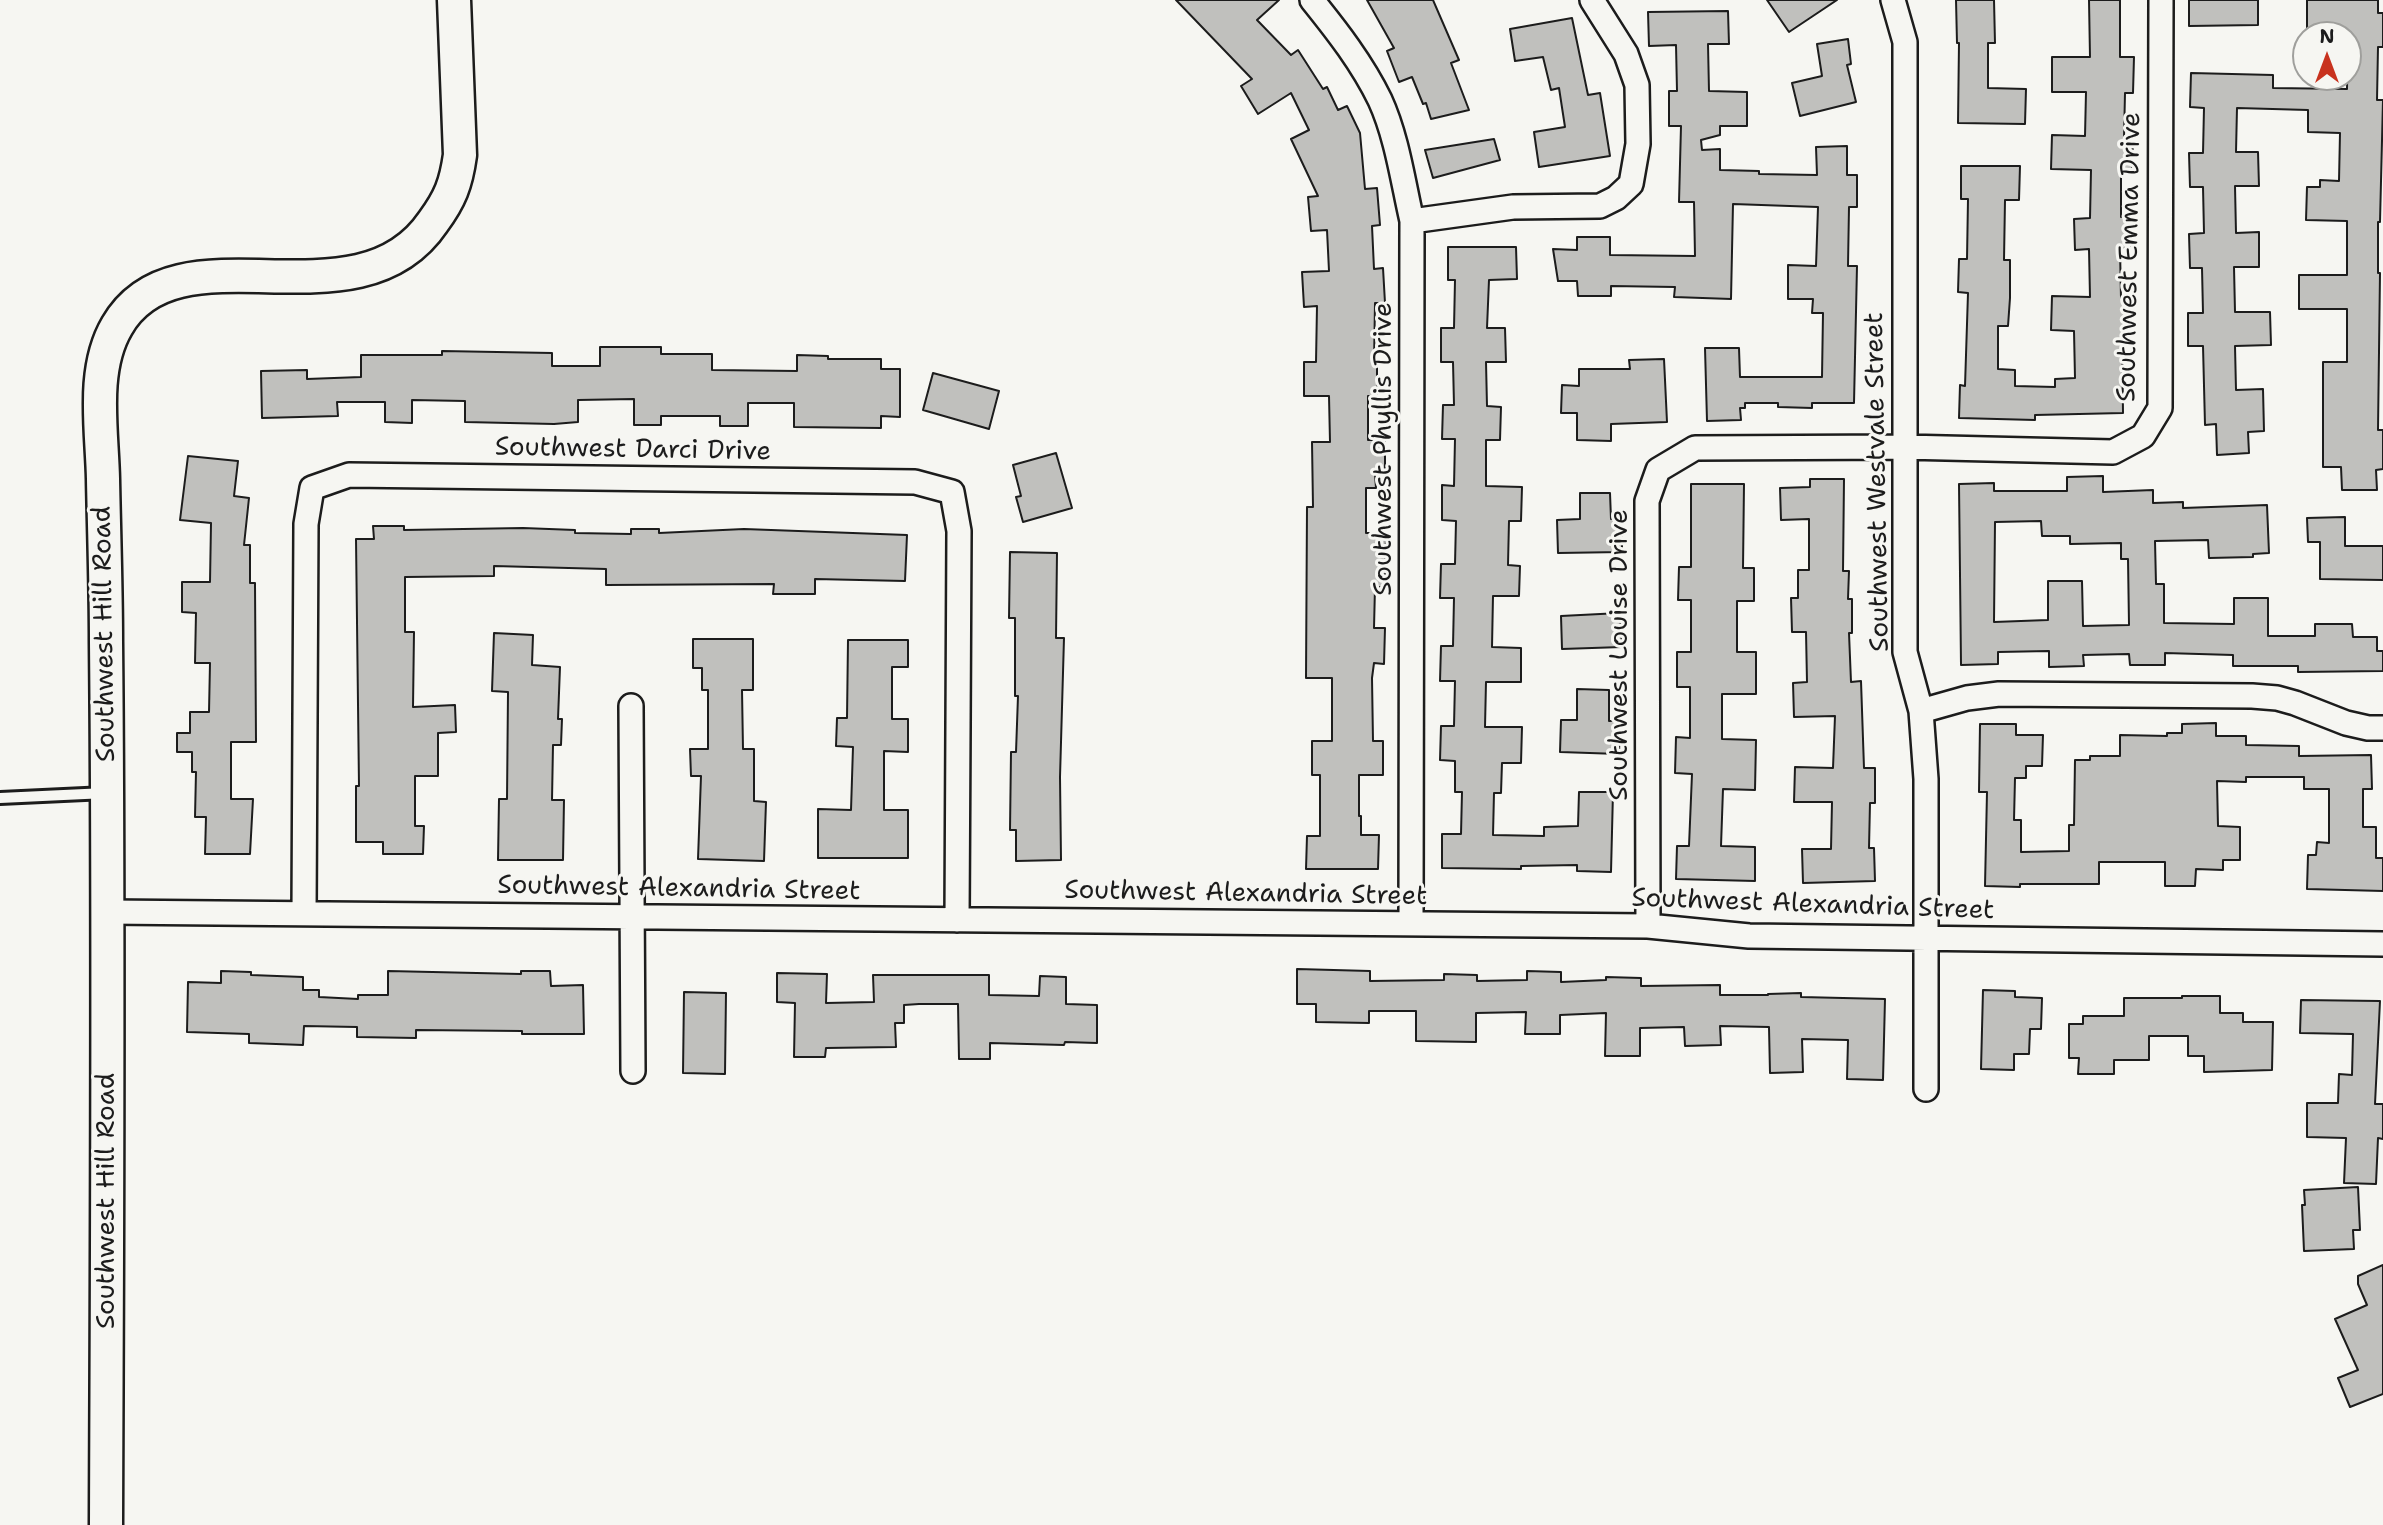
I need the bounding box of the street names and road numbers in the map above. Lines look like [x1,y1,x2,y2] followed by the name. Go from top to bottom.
[2112,112,2148,402] street label: Southwest Emma Drive
[1368,302,1400,596] street label: Southwest Phyllis Drive
[1859,312,1897,652] street label: Southwest Westvale Street
[495,432,771,468] street label: Southwest Darci Drive
[87,506,123,762] street label: Southwest Hill Road
[1604,509,1636,801] street label: Southwest Louise Drive
[497,870,861,908] street label: Southwest Alexandria Street
[1064,875,1428,913] street label: Southwest Alexandria Street
[1631,883,1995,927] street label: Southwest Alexandria Street
[91,1073,123,1329] street label: Southwest Hill Road

